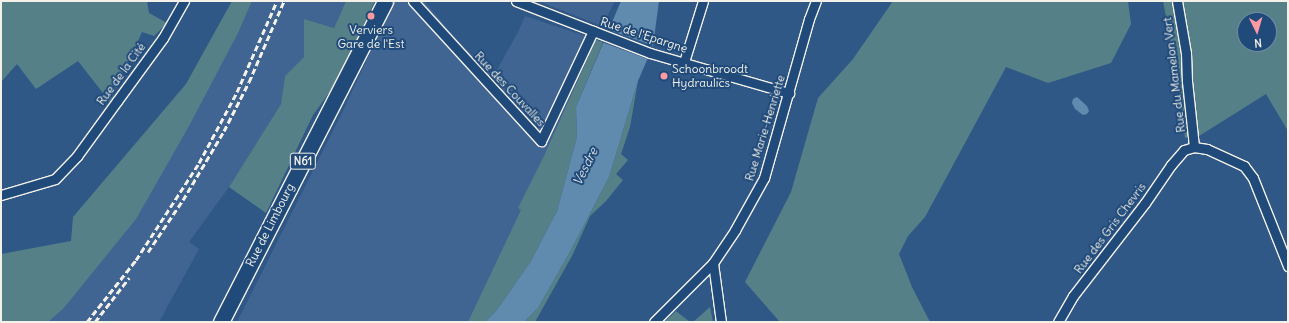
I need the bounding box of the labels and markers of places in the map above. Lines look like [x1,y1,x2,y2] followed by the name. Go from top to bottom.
[366,11,376,21] marker: Verviers Gare de l'Est
[337,23,405,51] place label: Verviers Gare de l'Est
[672,62,748,90] place label: Schoonbroodt Hydraulics
[659,71,669,81] marker: Schoonbroodt Hydraulics

